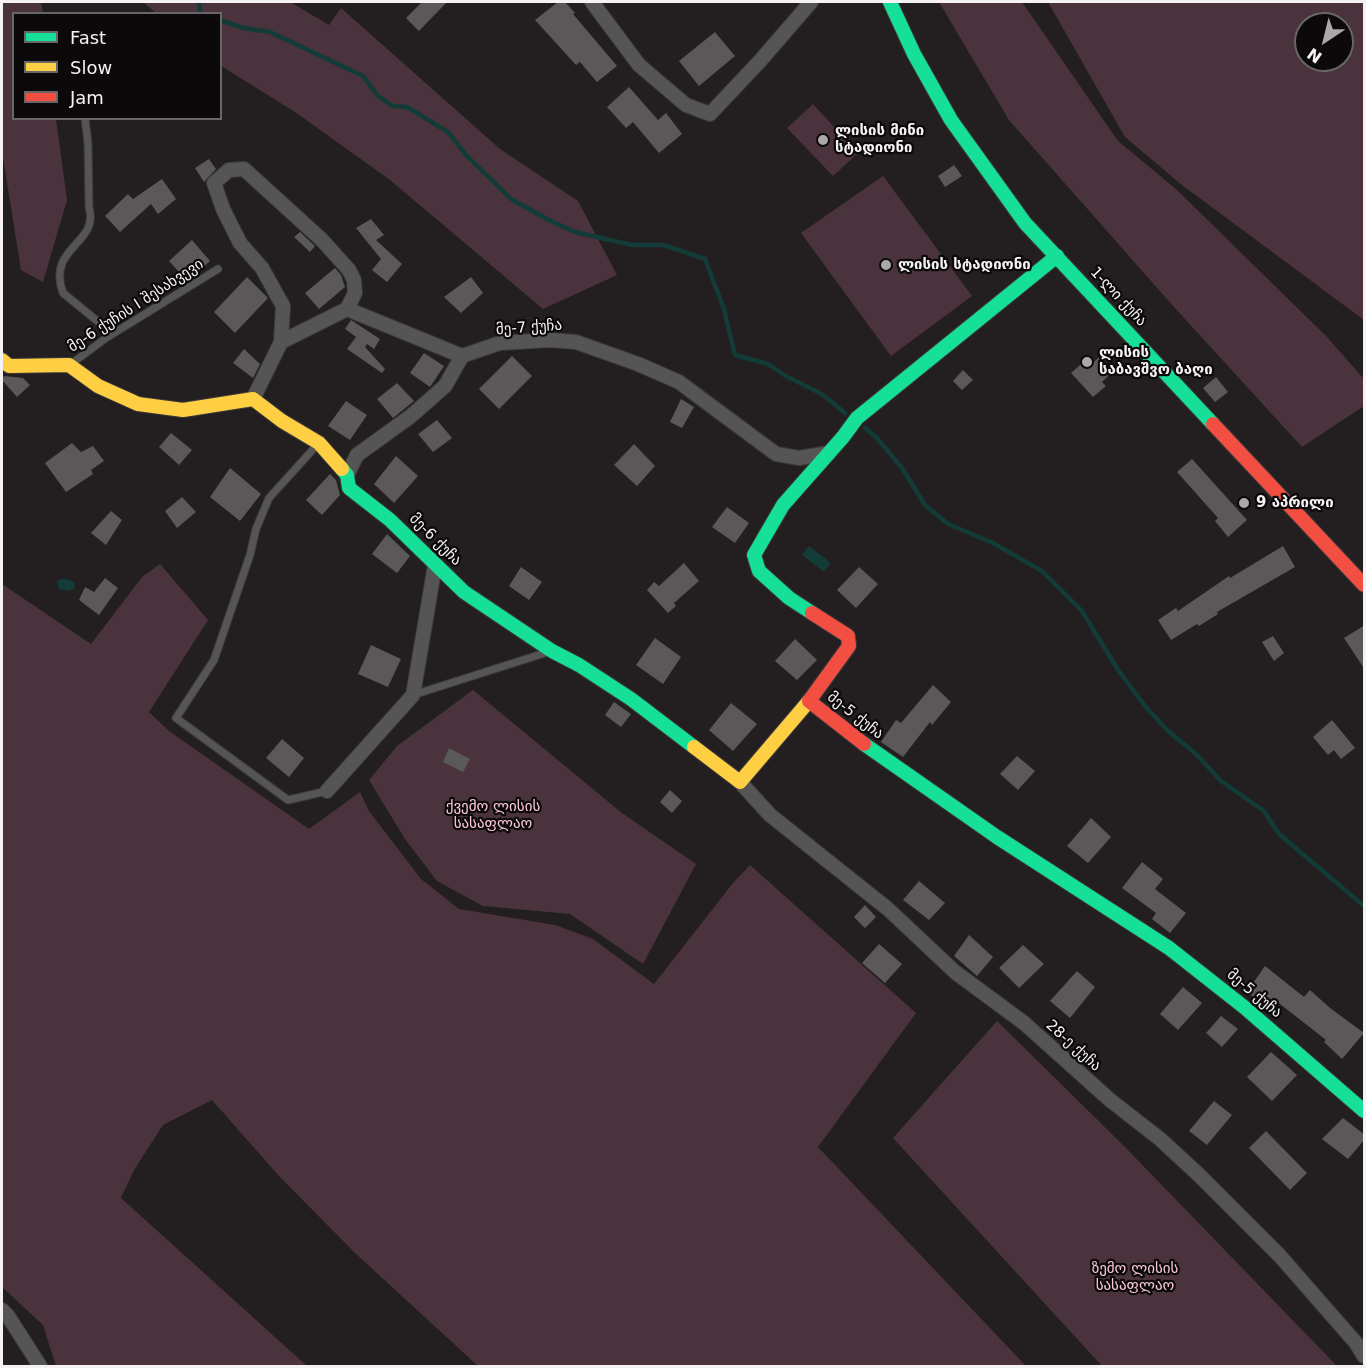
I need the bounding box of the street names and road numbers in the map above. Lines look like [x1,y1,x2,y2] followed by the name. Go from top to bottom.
[65,256,207,356] street label: მე-6 ქუჩის I შესახვევი
[1086,264,1150,330] street label: 1-ლი ქუჩა
[495,317,563,339] street label: მე-7 ქუჩა
[405,510,465,570] street label: მე-6 ქუჩა
[823,689,887,743] street label: მე-5 ქუჩა
[1223,966,1285,1022] street label: მე-5 ქუჩა
[1042,1017,1104,1075] street label: 28-ე ქუჩა

